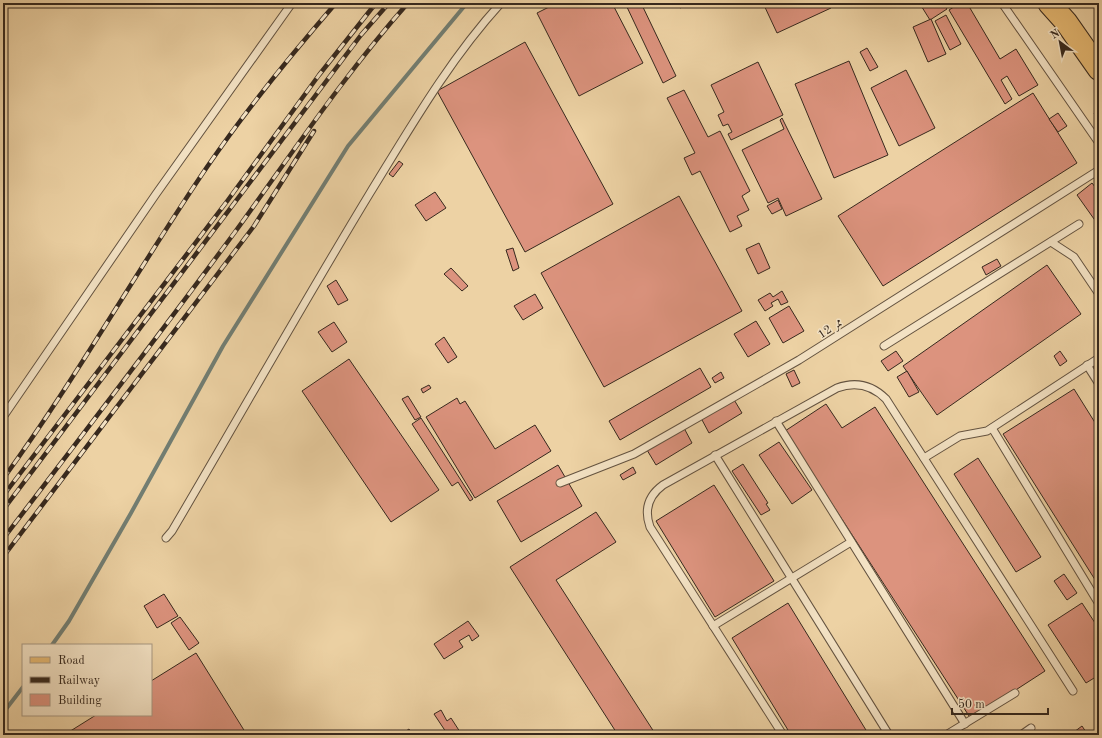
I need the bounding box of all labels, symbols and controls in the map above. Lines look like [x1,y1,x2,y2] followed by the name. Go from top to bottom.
[1040,22,1080,62] north arrow
[1049,28,1062,42] text: N
[816,316,846,342] street label: ممر 12
[22,644,152,716] legend
[58,655,85,667] text: Road
[58,675,101,687] text: Railway
[952,690,1048,716] scale bar
[58,695,102,707] text: Building
[958,698,985,711] text: 50 m

